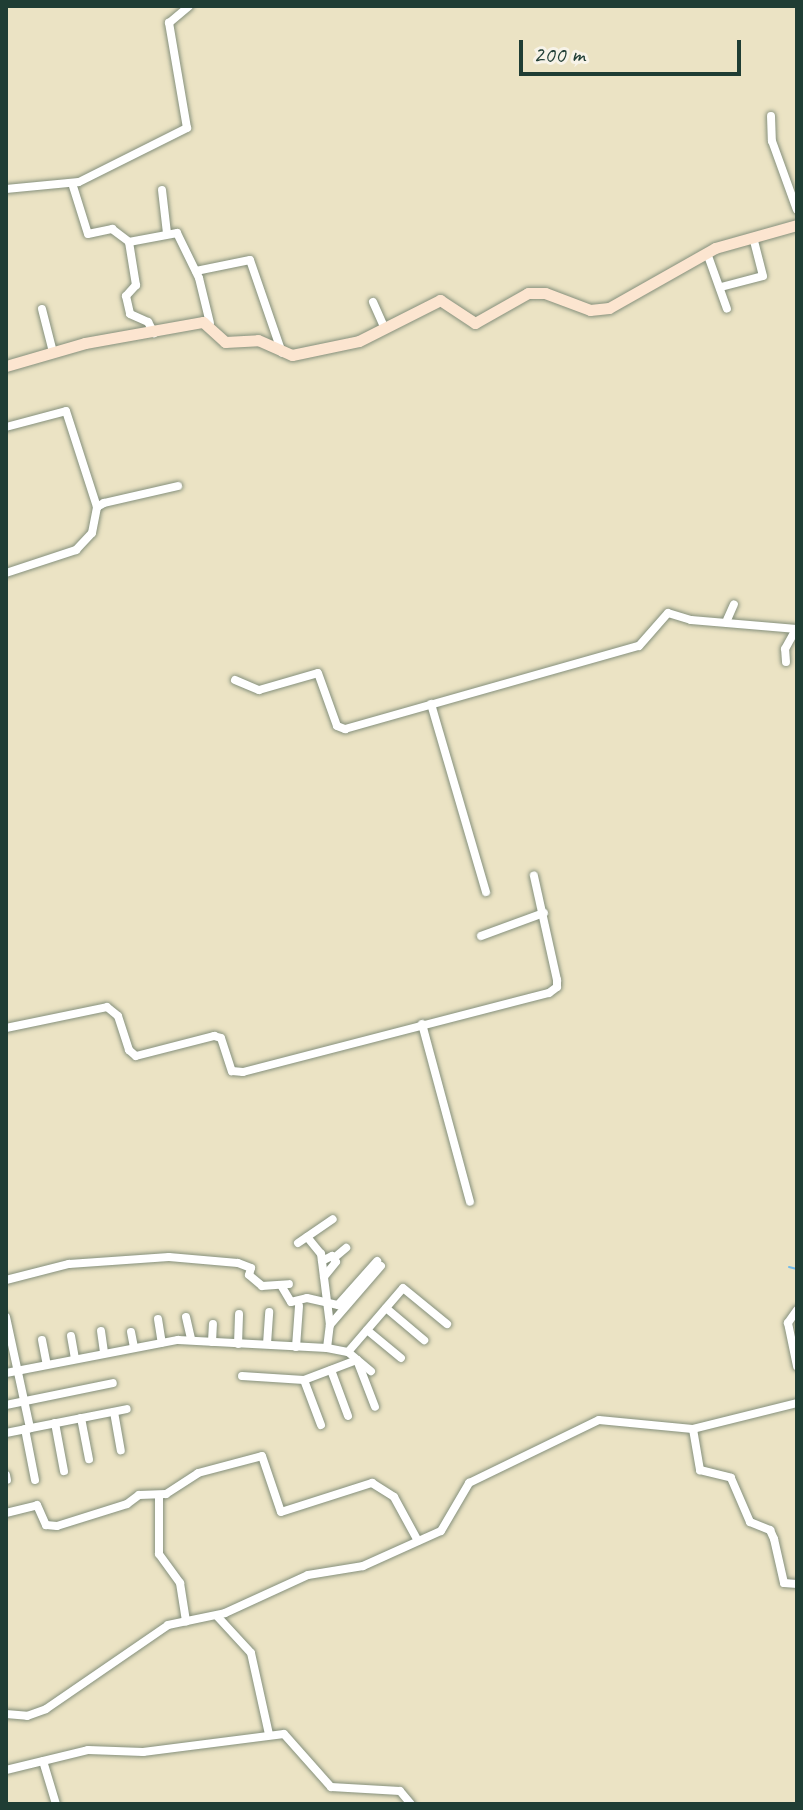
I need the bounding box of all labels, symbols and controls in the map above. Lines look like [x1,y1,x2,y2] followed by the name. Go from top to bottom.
[523,24,745,74] scale bar
[533,39,585,69] text: 200 m

